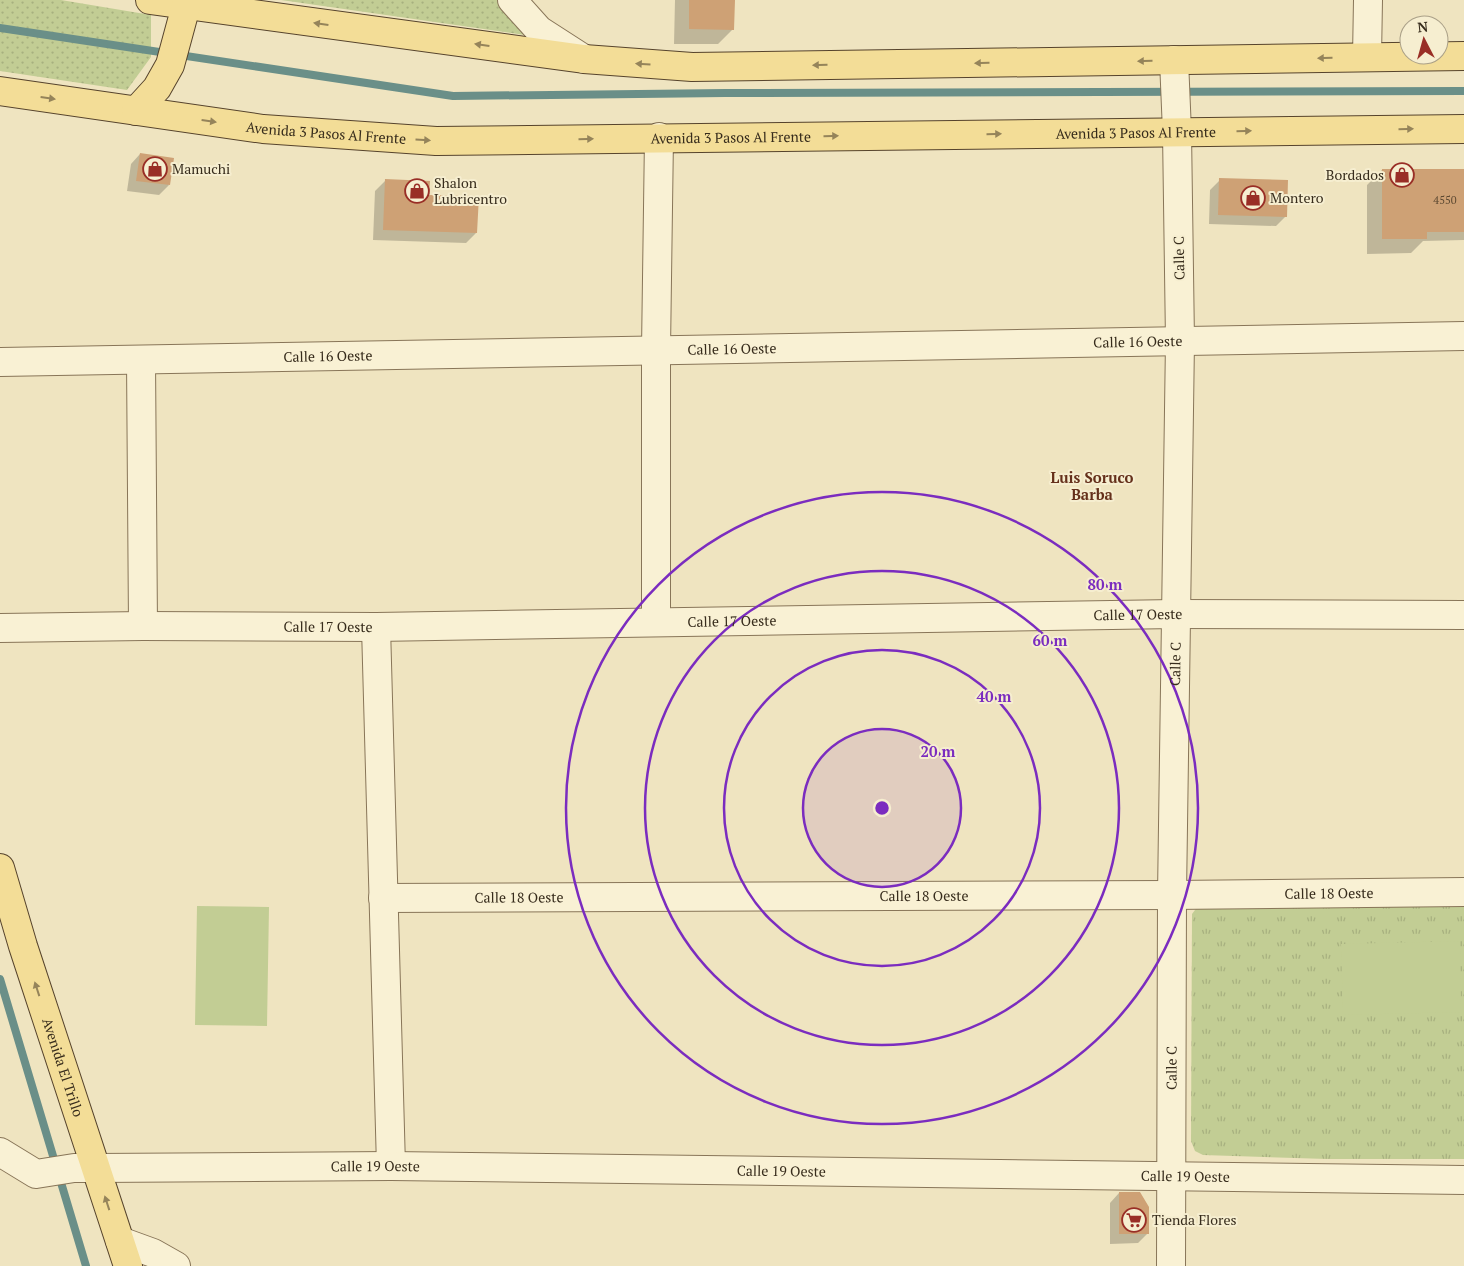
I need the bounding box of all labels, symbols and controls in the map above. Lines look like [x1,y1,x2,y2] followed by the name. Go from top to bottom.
[1399,15,1449,65] north arrow
[1416,17,1429,37] text: N
[313,20,329,28] one-way arrow
[474,41,490,49] one-way arrow
[1316,54,1332,62] one-way arrow
[1137,57,1153,65] one-way arrow
[635,59,651,67] one-way arrow
[974,59,990,67] one-way arrow
[812,61,828,69] one-way arrow
[41,94,57,102] one-way arrow
[201,117,217,125] one-way arrow
[245,117,407,148] street label: Avenida 3 Pasos Al Frente
[1055,122,1216,143] street label: Avenida 3 Pasos Al Frente
[1399,125,1415,133] one-way arrow
[651,127,811,147] street label: Avenida 3 Pasos Al Frente
[1236,127,1252,135] one-way arrow
[986,130,1002,138] one-way arrow
[824,132,840,140] one-way arrow
[578,134,594,142] one-way arrow
[415,136,431,144] one-way arrow
[142,156,168,182] shop icon: Mamuchi
[172,159,230,178] place label: Mamuchi
[1389,162,1415,188] shop icon: Bordados
[1326,165,1384,184] place label: Bordados
[434,173,507,208] place label: Shalon Lubricentro
[404,178,430,204] shop icon: Shalon Lubricentro
[1240,185,1266,211] shop icon: Montero
[1270,188,1324,207] place label: Montero
[1433,193,1457,207] house number: 4550
[1169,236,1188,280] street label: Calle C
[1093,331,1183,352] street label: Calle 16 Oeste
[687,338,777,359] street label: Calle 16 Oeste
[283,345,373,366] street label: Calle 16 Oeste
[1051,467,1134,504] district label: Luis Soruco Barba
[1088,574,1123,594] text: 80 m
[1093,604,1182,624] street label: Calle 17 Oeste
[687,610,777,631] street label: Calle 17 Oeste
[283,617,373,636] street label: Calle 17 Oeste
[1033,630,1068,650] text: 60 m
[1165,642,1185,686] street label: Calle C
[977,686,1012,706] text: 40 m
[921,741,956,761] text: 20 m
[873,799,891,817] centre of rings
[1284,883,1374,903] street label: Calle 18 Oeste
[879,886,969,905] street label: Calle 18 Oeste
[474,887,564,907] street label: Calle 18 Oeste
[33,981,40,996] one-way arrow
[38,1015,88,1119] street label: Avenida El Trillo
[1161,1046,1181,1090] street label: Calle C
[331,1156,420,1175] street label: Calle 19 Oeste
[737,1161,826,1181] street label: Calle 19 Oeste
[1141,1166,1230,1186] street label: Calle 19 Oeste
[103,1195,111,1210] one-way arrow
[1121,1207,1147,1233] supermarket icon: Tienda Flores
[1152,1210,1237,1229] place label: Tienda Flores

